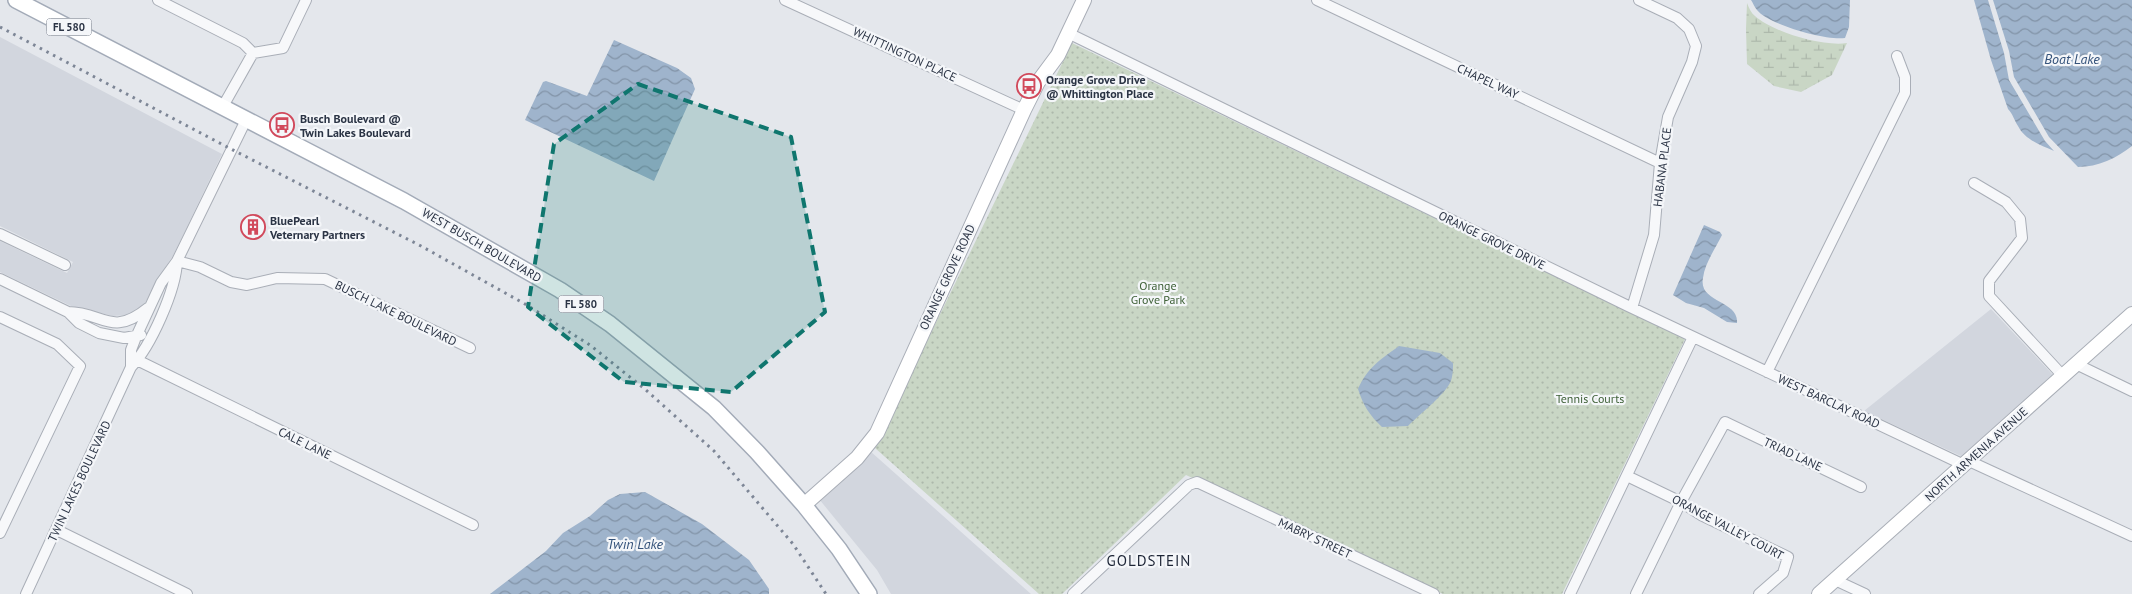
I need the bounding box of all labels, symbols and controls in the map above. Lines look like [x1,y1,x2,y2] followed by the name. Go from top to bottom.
[46,18,92,36] road number: FL 580
[851,23,959,85] street label: WHITTINGTON PLACE
[2044,50,2100,68] water label: Boat Lake
[1455,60,1521,102] street label: CHAPEL WAY
[1046,72,1154,101] place label: Orange Grove Drive @ Whittington Place
[1016,73,1042,99] bus stop icon: Orange Grove Drive @ Whittington Place
[300,111,411,140] place label: Busch Boulevard @ Twin Lakes Boulevard
[269,112,295,138] bus stop icon: Busch Boulevard @ Twin Lakes Boulevard
[1650,126,1674,208] street label: HABANA PLACE
[420,205,545,285] street label: WEST BUSCH BOULEVARD
[1436,208,1548,272] street label: ORANGE GROVE DRIVE
[269,213,365,242] place label: BluePearl Veternary Partners
[240,214,266,240] building icon: BluePearl Veternary Partners
[916,222,978,332] street label: ORANGE GROVE ROAD
[333,277,459,349] street label: BUSCH LAKE BOULEVARD
[1131,278,1186,307] park label: Orange Grove Park
[558,296,604,312] road number: FL 580
[1775,371,1883,431] street label: WEST BARCLAY ROAD
[1556,391,1624,406] park label: Tennis Courts
[1921,404,2031,504] street label: NORTH ARMENIA AVENUE
[44,418,114,544] street label: TWIN LAKES BOULEVARD
[276,424,334,462] street label: CALE LANE
[1761,434,1825,474] street label: TRIAD LANE
[1670,491,1787,563] street label: ORANGE VALLEY COURT
[1276,514,1354,562] street label: MABRY STREET
[607,535,664,553] water label: Twin Lake
[1107,551,1191,570] district label: GOLDSTEIN

